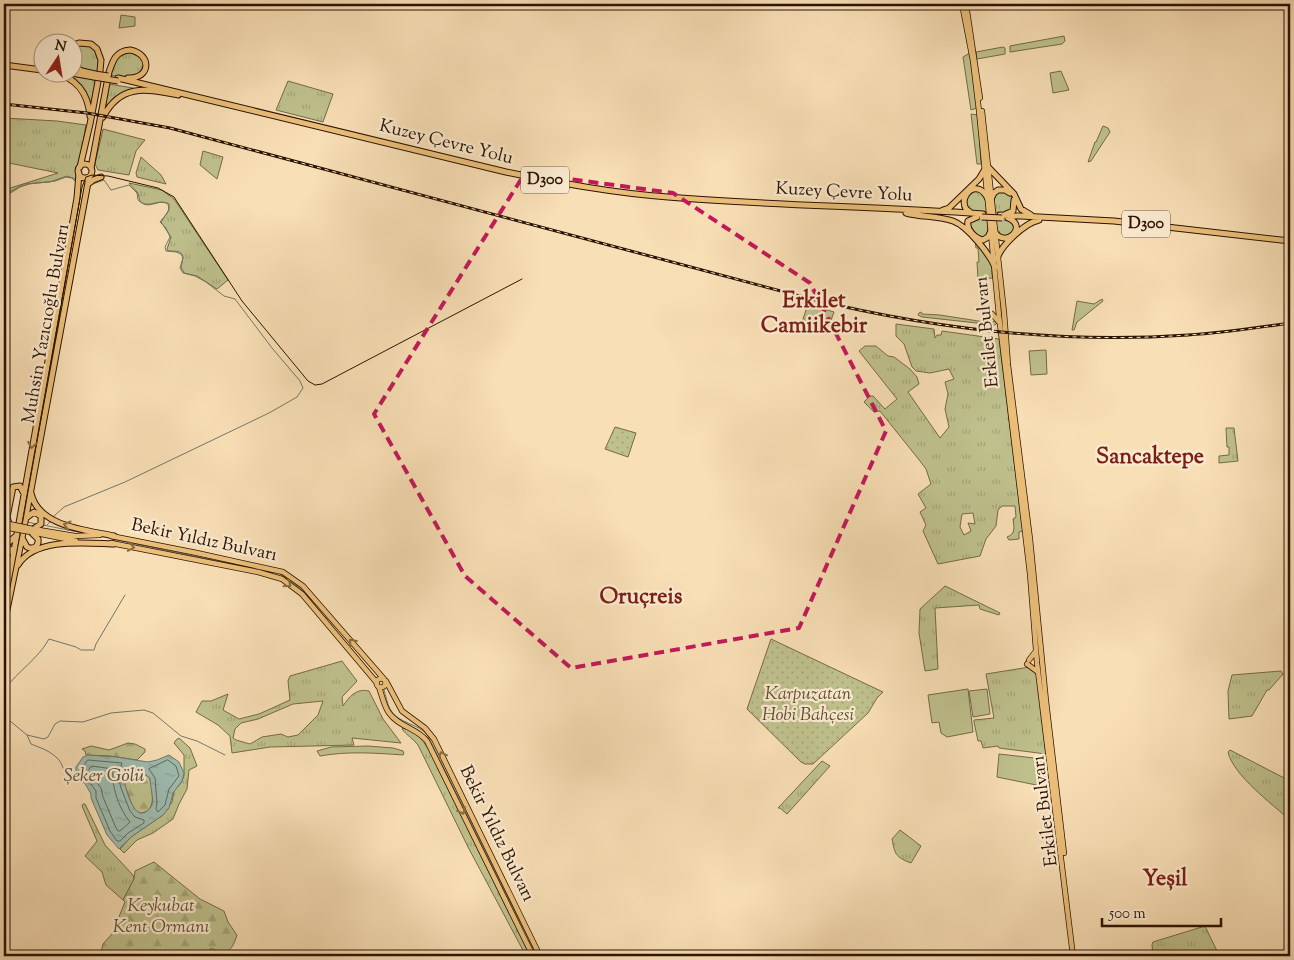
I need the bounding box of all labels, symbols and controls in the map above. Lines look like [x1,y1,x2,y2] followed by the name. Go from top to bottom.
[32,32,82,82] north arrow
[53,36,68,58] text: N
[376,114,516,172] street label: Kuzey Çevre Yolu
[521,166,569,194] road number: D300
[775,176,913,210] street label: Kuzey Çevre Yolu
[1122,210,1170,238] road number: D300
[17,222,77,426] street label: Muhsin Yazıcıoğlu Bulvarı
[969,275,1007,389] street label: Erkilet Bulvarı
[761,286,868,343] district label: Erkilet Camiikebir
[28,441,38,450] one-way arrow
[1096,442,1204,474] district label: Sancaktepe
[129,513,279,569] street label: Bekir Yıldız Bulvarı
[63,520,71,530] one-way arrow
[127,541,135,552] one-way arrow
[283,578,292,587] one-way arrow
[599,582,683,614] district label: Oruçreis
[348,639,357,648] one-way arrow
[762,682,854,729] park label: Karpuzatan Hobi Bahçesi
[438,751,448,760] one-way arrow
[1026,754,1066,868] street label: Erkilet Bulvarı
[452,762,540,906] street label: Bekir Yıldız Bulvarı
[63,763,145,790] water label: Şeker Gölü
[456,806,466,815] one-way arrow
[1143,864,1188,896] district label: Yeşil
[113,894,209,941] park label: Keykubat Kent Ormanı
[1102,895,1220,927] scale bar
[1108,904,1146,925] text: 500 m

